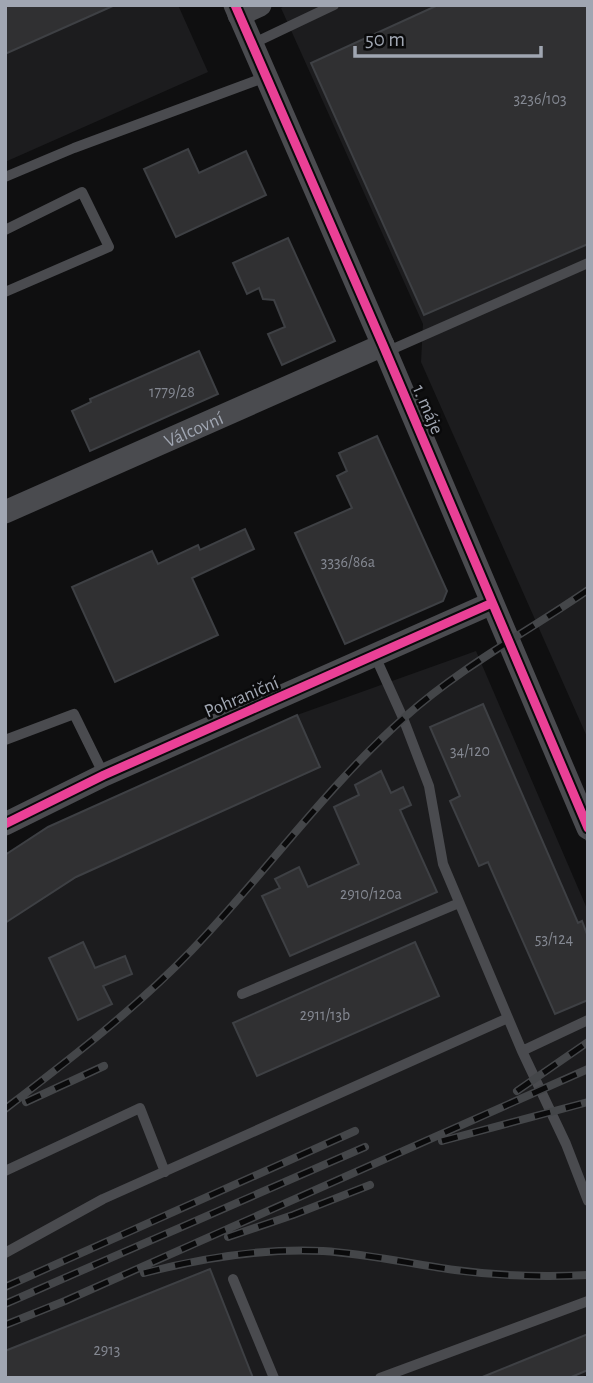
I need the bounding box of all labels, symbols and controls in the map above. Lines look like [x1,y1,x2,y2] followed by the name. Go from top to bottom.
[355,14,540,58] scale bar
[365,29,405,50] text: 50 m
[513,91,567,107] house number: 3236/103
[409,382,446,437] street label: 1. máje
[149,384,195,400] house number: 1779/28
[162,409,227,451] street label: Válcovní
[321,554,375,570] house number: 3336/86a
[202,673,282,721] street label: Pohraniční
[450,743,490,759] house number: 34/120
[340,886,402,902] house number: 2910/120a
[535,931,573,947] house number: 53/124
[300,1007,350,1023] house number: 2911/13b
[94,1342,120,1358] house number: 2913

